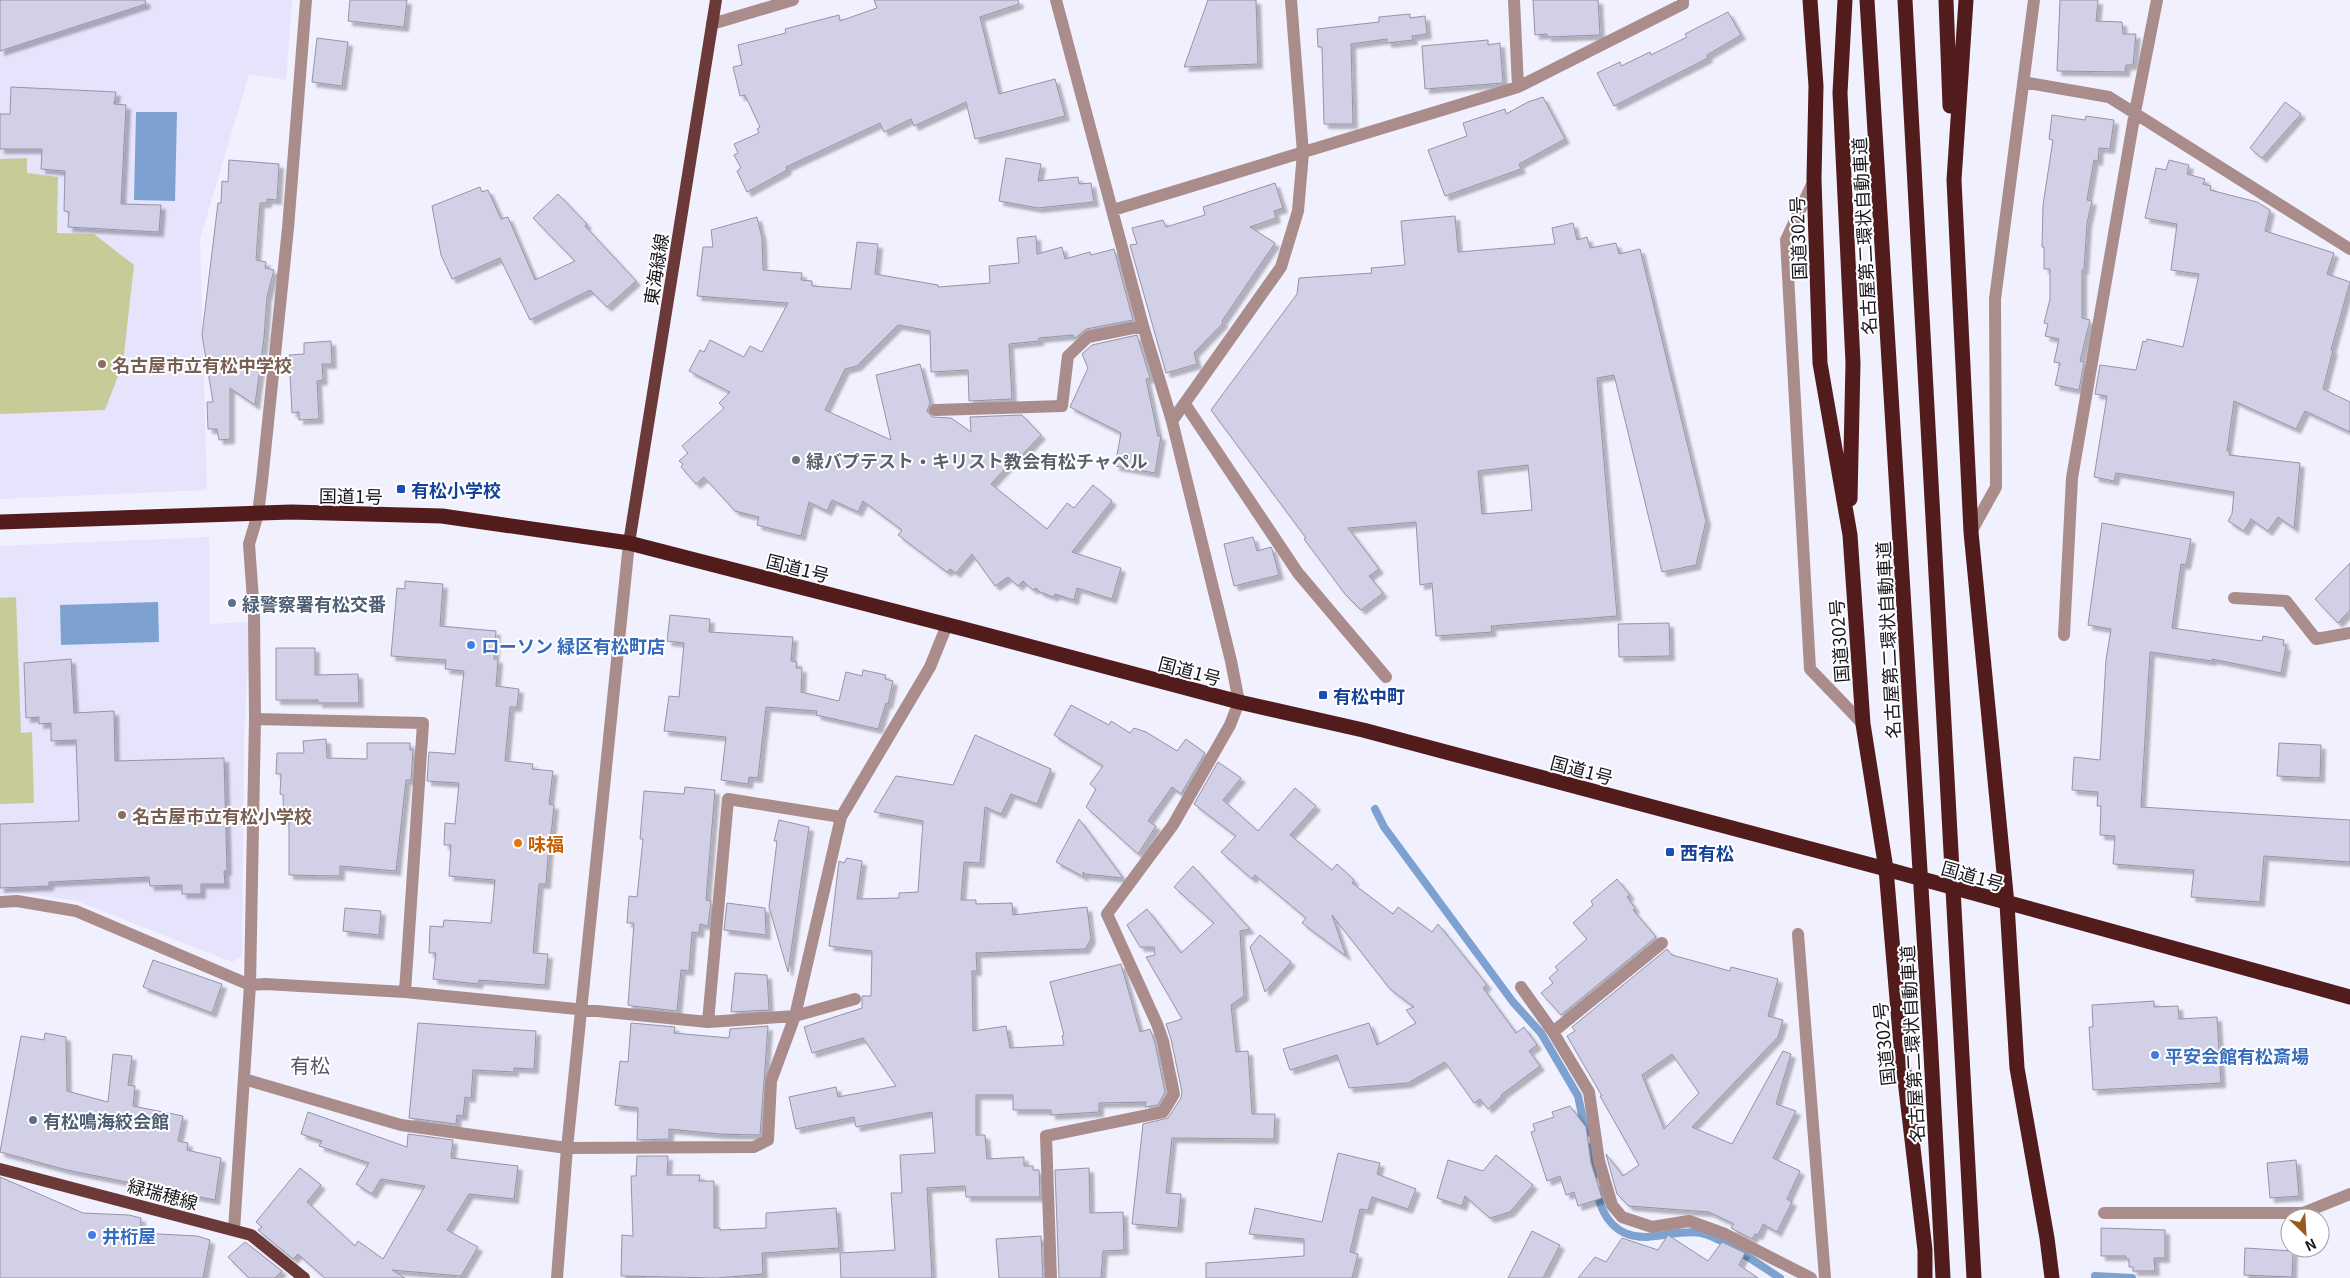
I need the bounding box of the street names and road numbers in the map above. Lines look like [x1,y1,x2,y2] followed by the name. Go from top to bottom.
[1845,136,1881,336] street label: 名古屋第二環状自動車道
[1783,196,1811,280] street label: 国道302号
[637,231,673,307] street label: 東海緑線
[319,481,383,509] street label: 国道1号
[1869,540,1905,740] street label: 名古屋第二環状自動車道
[764,547,832,587] street label: 国道1号
[1822,598,1854,684] street label: 国道302号
[1156,649,1224,691] street label: 国道1号
[1548,748,1616,790] street label: 国道1号
[1939,854,2007,896] street label: 国道1号
[1893,944,1929,1144] street label: 名古屋第二環状自動車道
[1866,1001,1900,1087] street label: 国道302号
[125,1171,201,1215] street label: 緑瑞穂線

